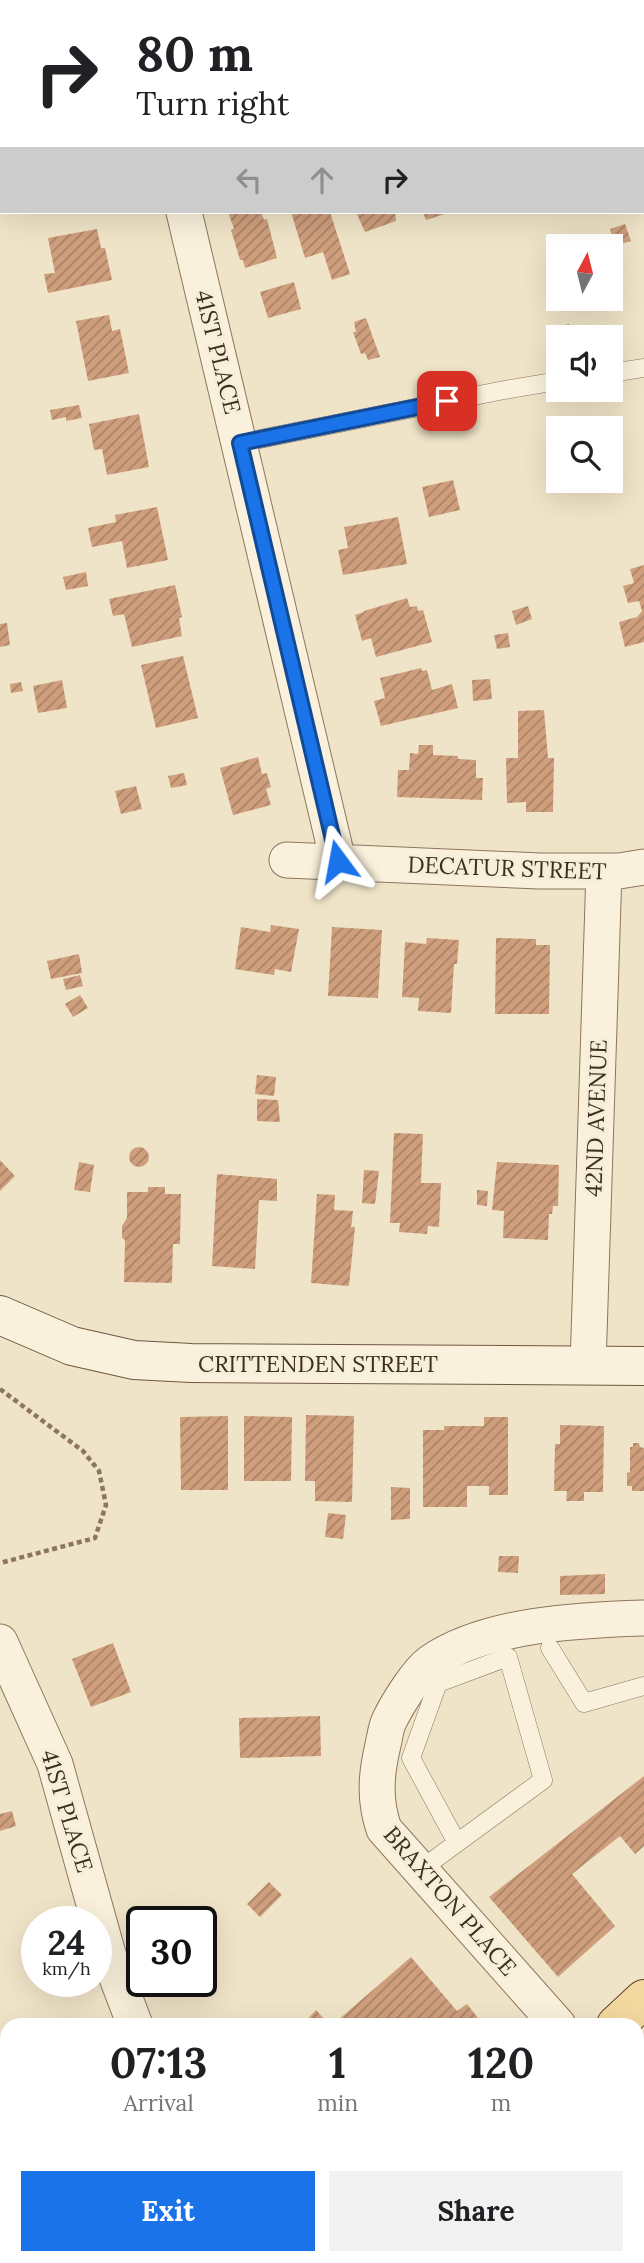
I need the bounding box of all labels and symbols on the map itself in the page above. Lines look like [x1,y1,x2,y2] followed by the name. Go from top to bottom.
[546,234,623,312] north arrow
[189,287,248,417] street label: 41ST PLACE
[417,371,477,431] pin
[301,824,375,898] position arrow
[407,850,607,885] street label: DECATUR STREET
[578,1039,613,1197] street label: 42ND AVENUE
[198,1349,438,1378] street label: CRITTENDEN STREET
[35,1746,100,1876] street label: 41ST PLACE
[378,1820,523,1981] street label: BRAXTON PLACE
[126,1906,217,1997] speed limit sign: 30

